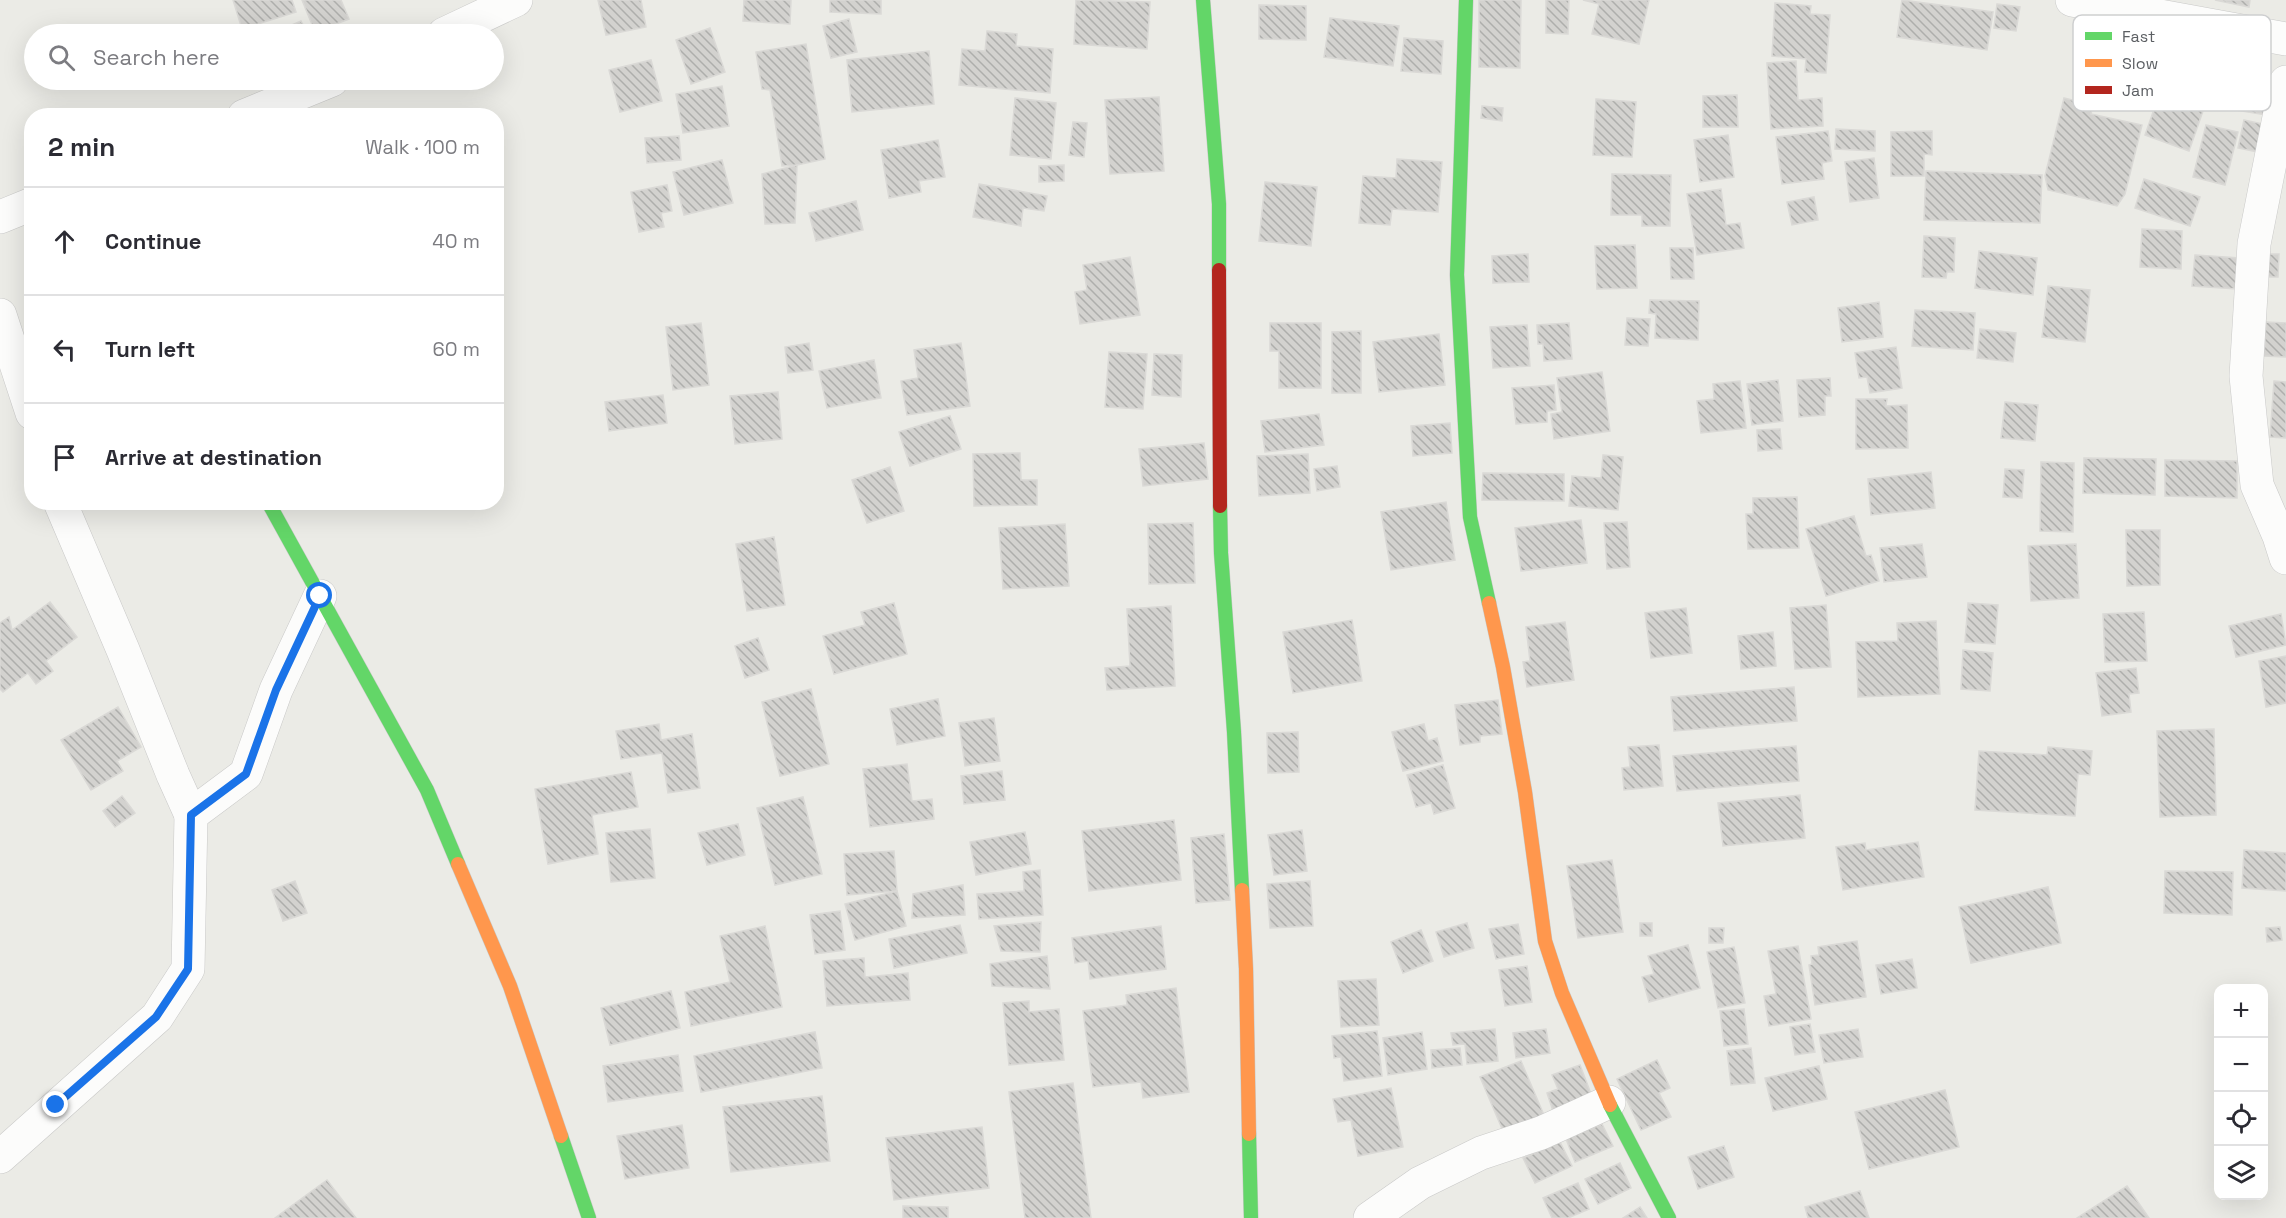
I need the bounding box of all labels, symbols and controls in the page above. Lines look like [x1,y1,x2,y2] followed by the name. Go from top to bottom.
[2073,15,2271,111] legend
[24,24,504,90] search box
[2122,26,2155,47] text: Fast
[45,41,78,74] icon: search
[93,43,220,71] text: Search here
[2122,53,2158,74] text: Slow
[2122,80,2154,101] text: Jam
[48,130,115,164] text: 2 min
[365,134,480,160] text: Walk · 100 m
[48,225,81,258] icon: ahead
[105,227,201,255] text: Continue
[432,228,480,254] text: 40 m
[48,333,81,366] icon: left
[105,335,195,363] text: Turn left
[433,336,480,362] text: 60 m
[48,441,81,474] icon: arrive
[105,443,322,471] text: Arrive at destination
[306,582,332,608] route start
[2214,984,2268,1200] map controls
[2214,984,2268,1038] button: +
[2214,1038,2268,1092] button: −
[42,1091,68,1117] route end
[2214,1092,2268,1146] button: locate
[2214,1146,2268,1200] button: layers

